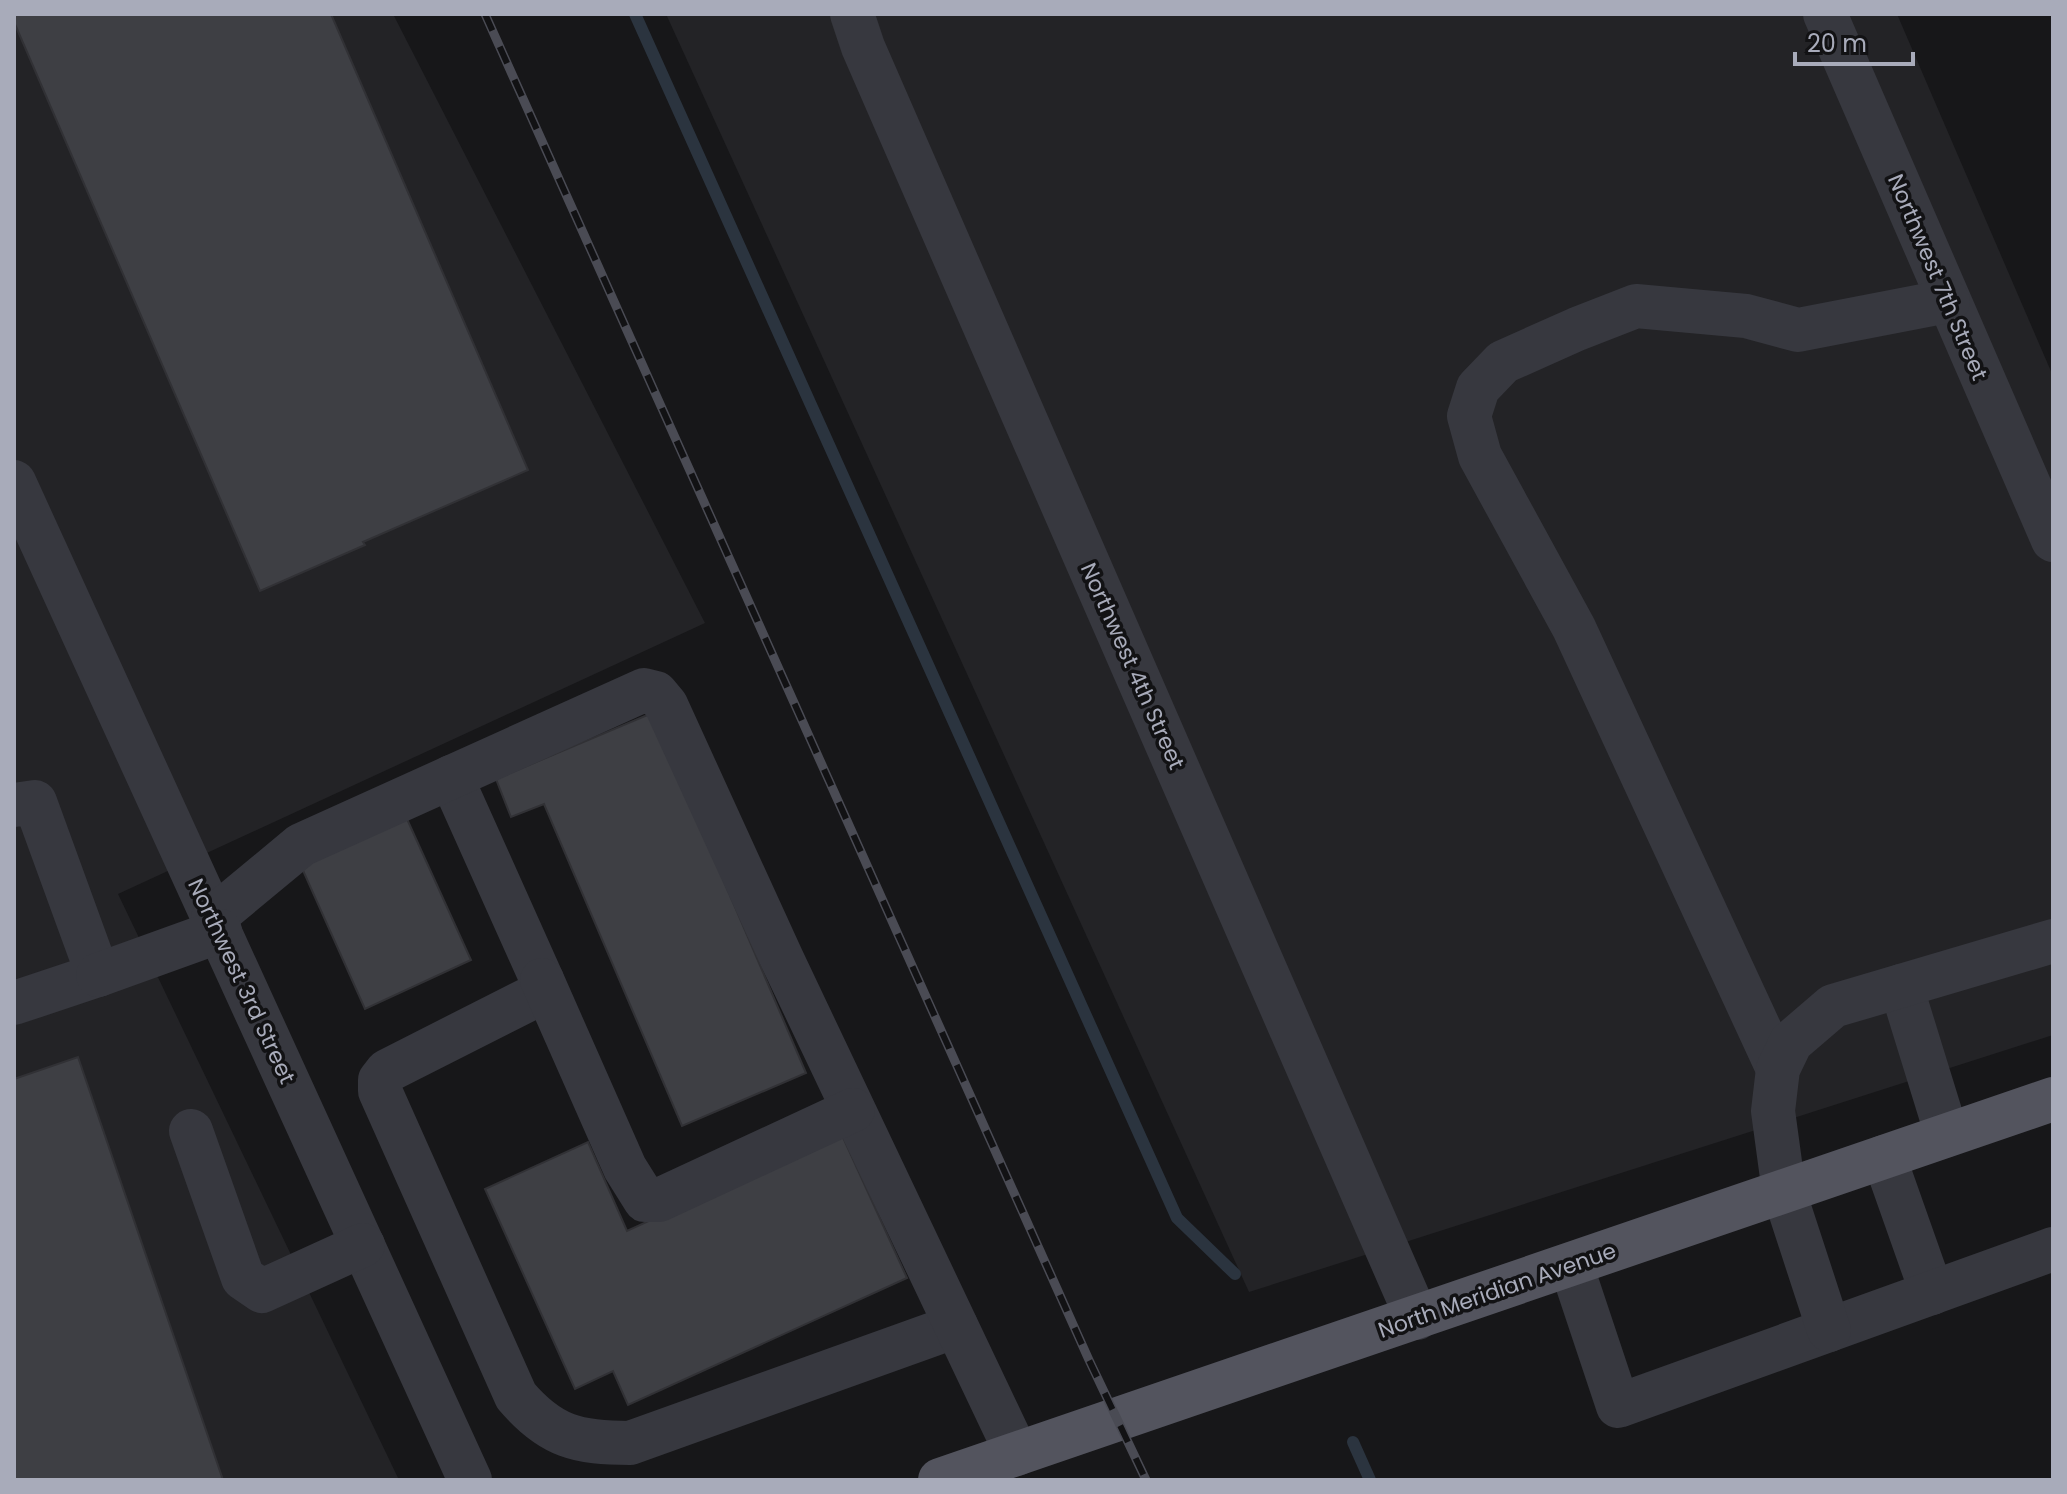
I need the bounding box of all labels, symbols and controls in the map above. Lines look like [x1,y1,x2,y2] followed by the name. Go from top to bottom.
[1795,16,1913,66] scale bar
[1807,27,1867,60] text: 20 m
[1880,169,1995,385] street label: Northwest 7th Street
[1073,558,1192,774] street label: Northwest 4th Street
[180,874,303,1089] street label: Northwest 3rd Street
[1374,1235,1620,1346] street label: North Meridian Avenue

